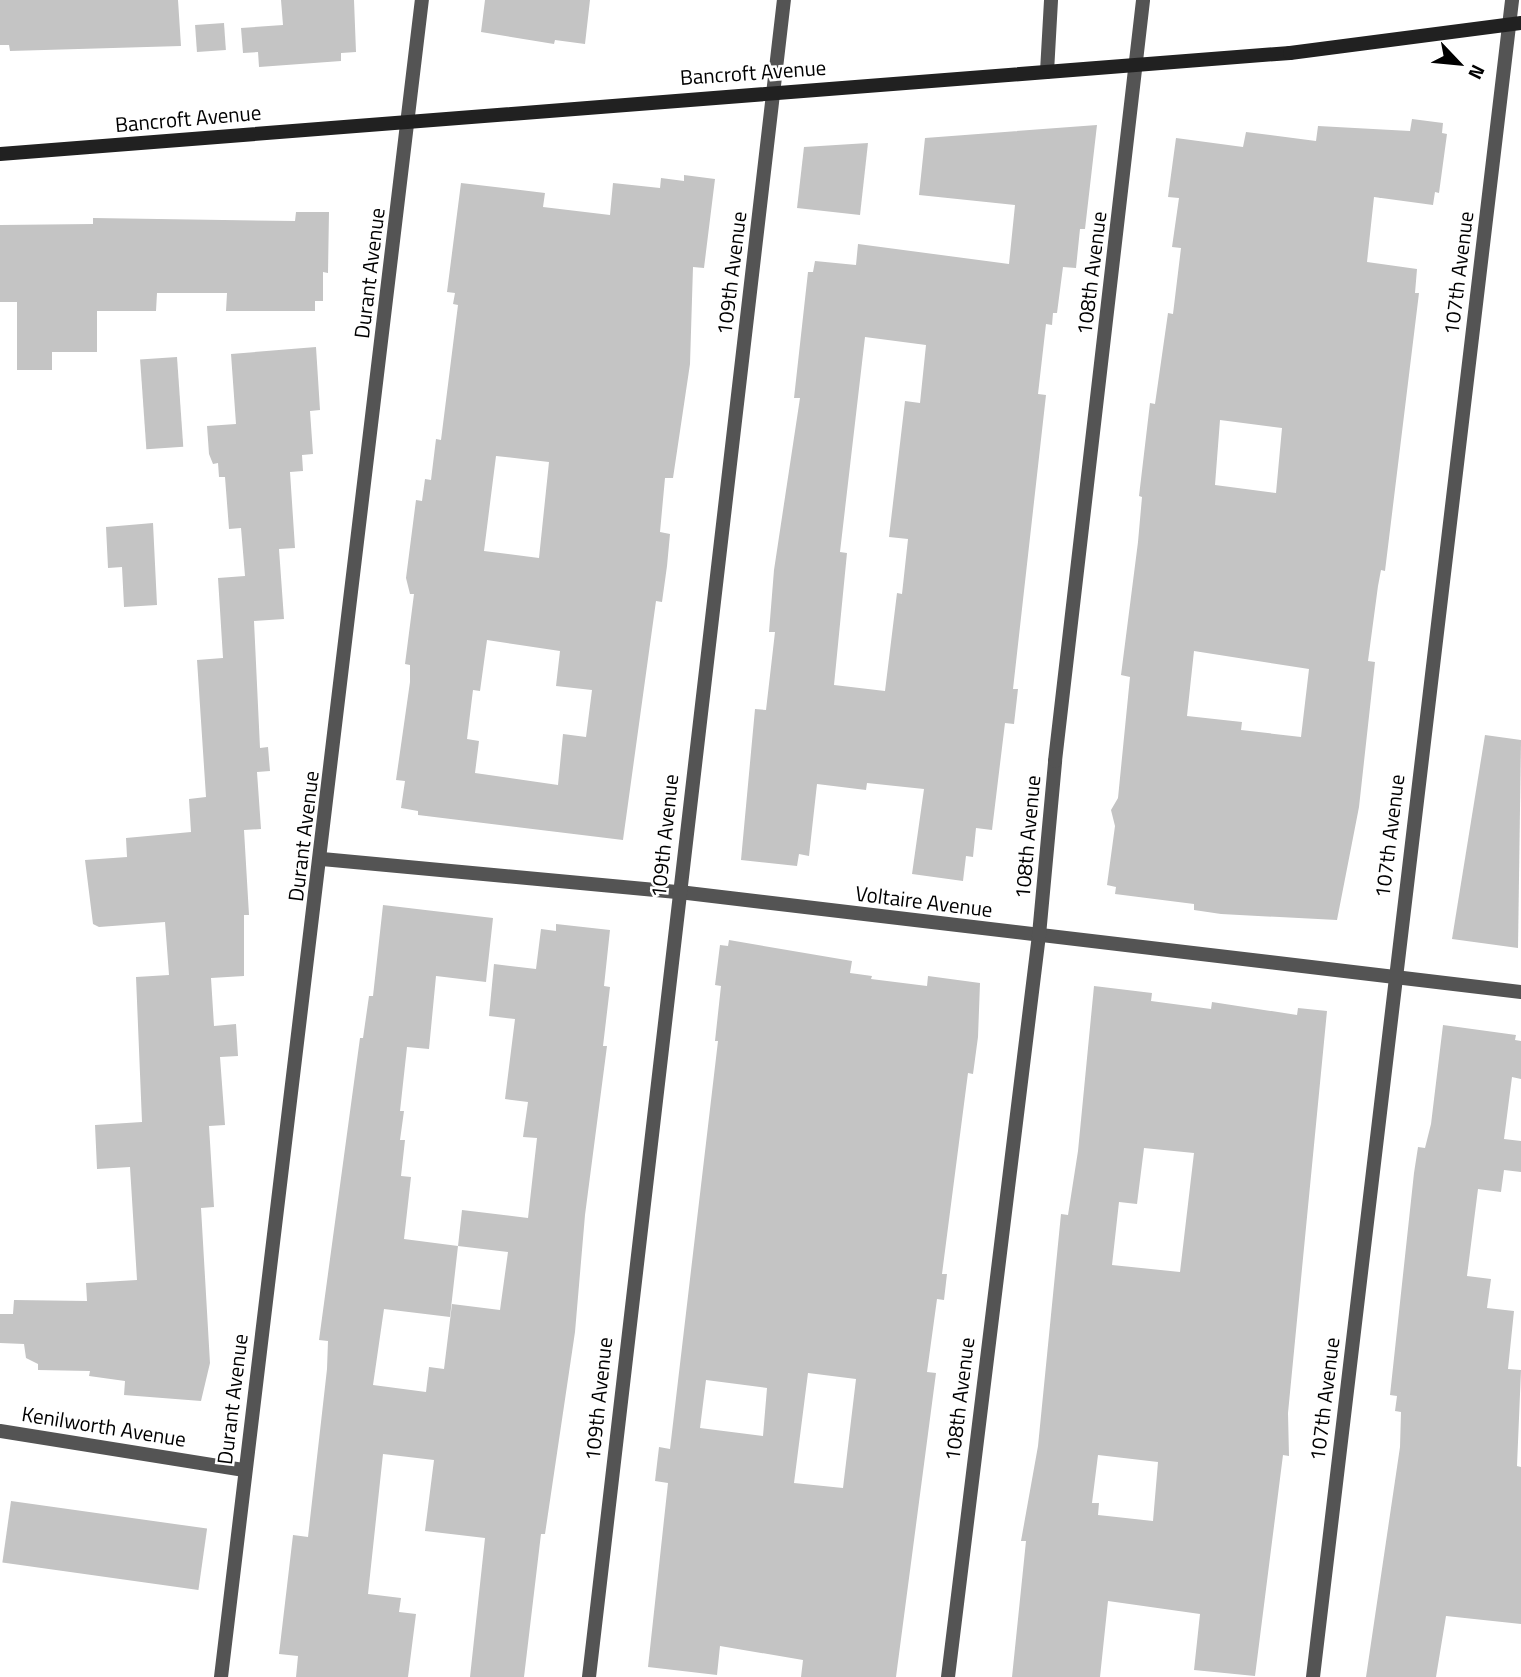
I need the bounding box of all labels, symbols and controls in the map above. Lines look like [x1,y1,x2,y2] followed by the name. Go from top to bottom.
[1423,28,1493,98] north arrow
[679,54,827,90] street label: Bancroft Avenue
[1461,60,1493,85] text: N
[114,99,262,137] street label: Bancroft Avenue
[348,206,390,340] street label: Durant Avenue
[711,210,751,336] street label: 109th Avenue
[1071,210,1111,336] street label: 108th Avenue
[1438,210,1478,336] street label: 107th Avenue
[282,769,324,903] street label: Durant Avenue
[645,773,683,899] street label: 109th Avenue
[1369,773,1409,899] street label: 107th Avenue
[1009,774,1045,900] street label: 108th Avenue
[854,880,994,922] street label: Voltaire Avenue
[211,1332,253,1466] street label: Durant Avenue
[579,1336,617,1462] street label: 109th Avenue
[939,1336,979,1462] street label: 108th Avenue
[1304,1336,1344,1462] street label: 107th Avenue
[20,1401,188,1451] street label: Kenilworth Avenue

